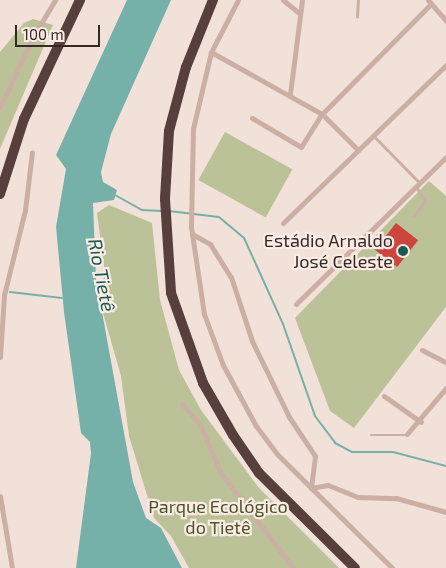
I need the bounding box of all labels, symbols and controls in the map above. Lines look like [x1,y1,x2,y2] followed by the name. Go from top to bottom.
[18,15,102,47] scale bar
[23,25,64,43] text: 100 m
[263,230,393,272] place label: Estádio Arnaldo José Celeste
[84,236,120,314] water label: Rio Tietê
[397,245,409,257] marker: Estádio Arnaldo José Celeste
[148,496,288,538] park label: Parque Ecológico do Tietê

